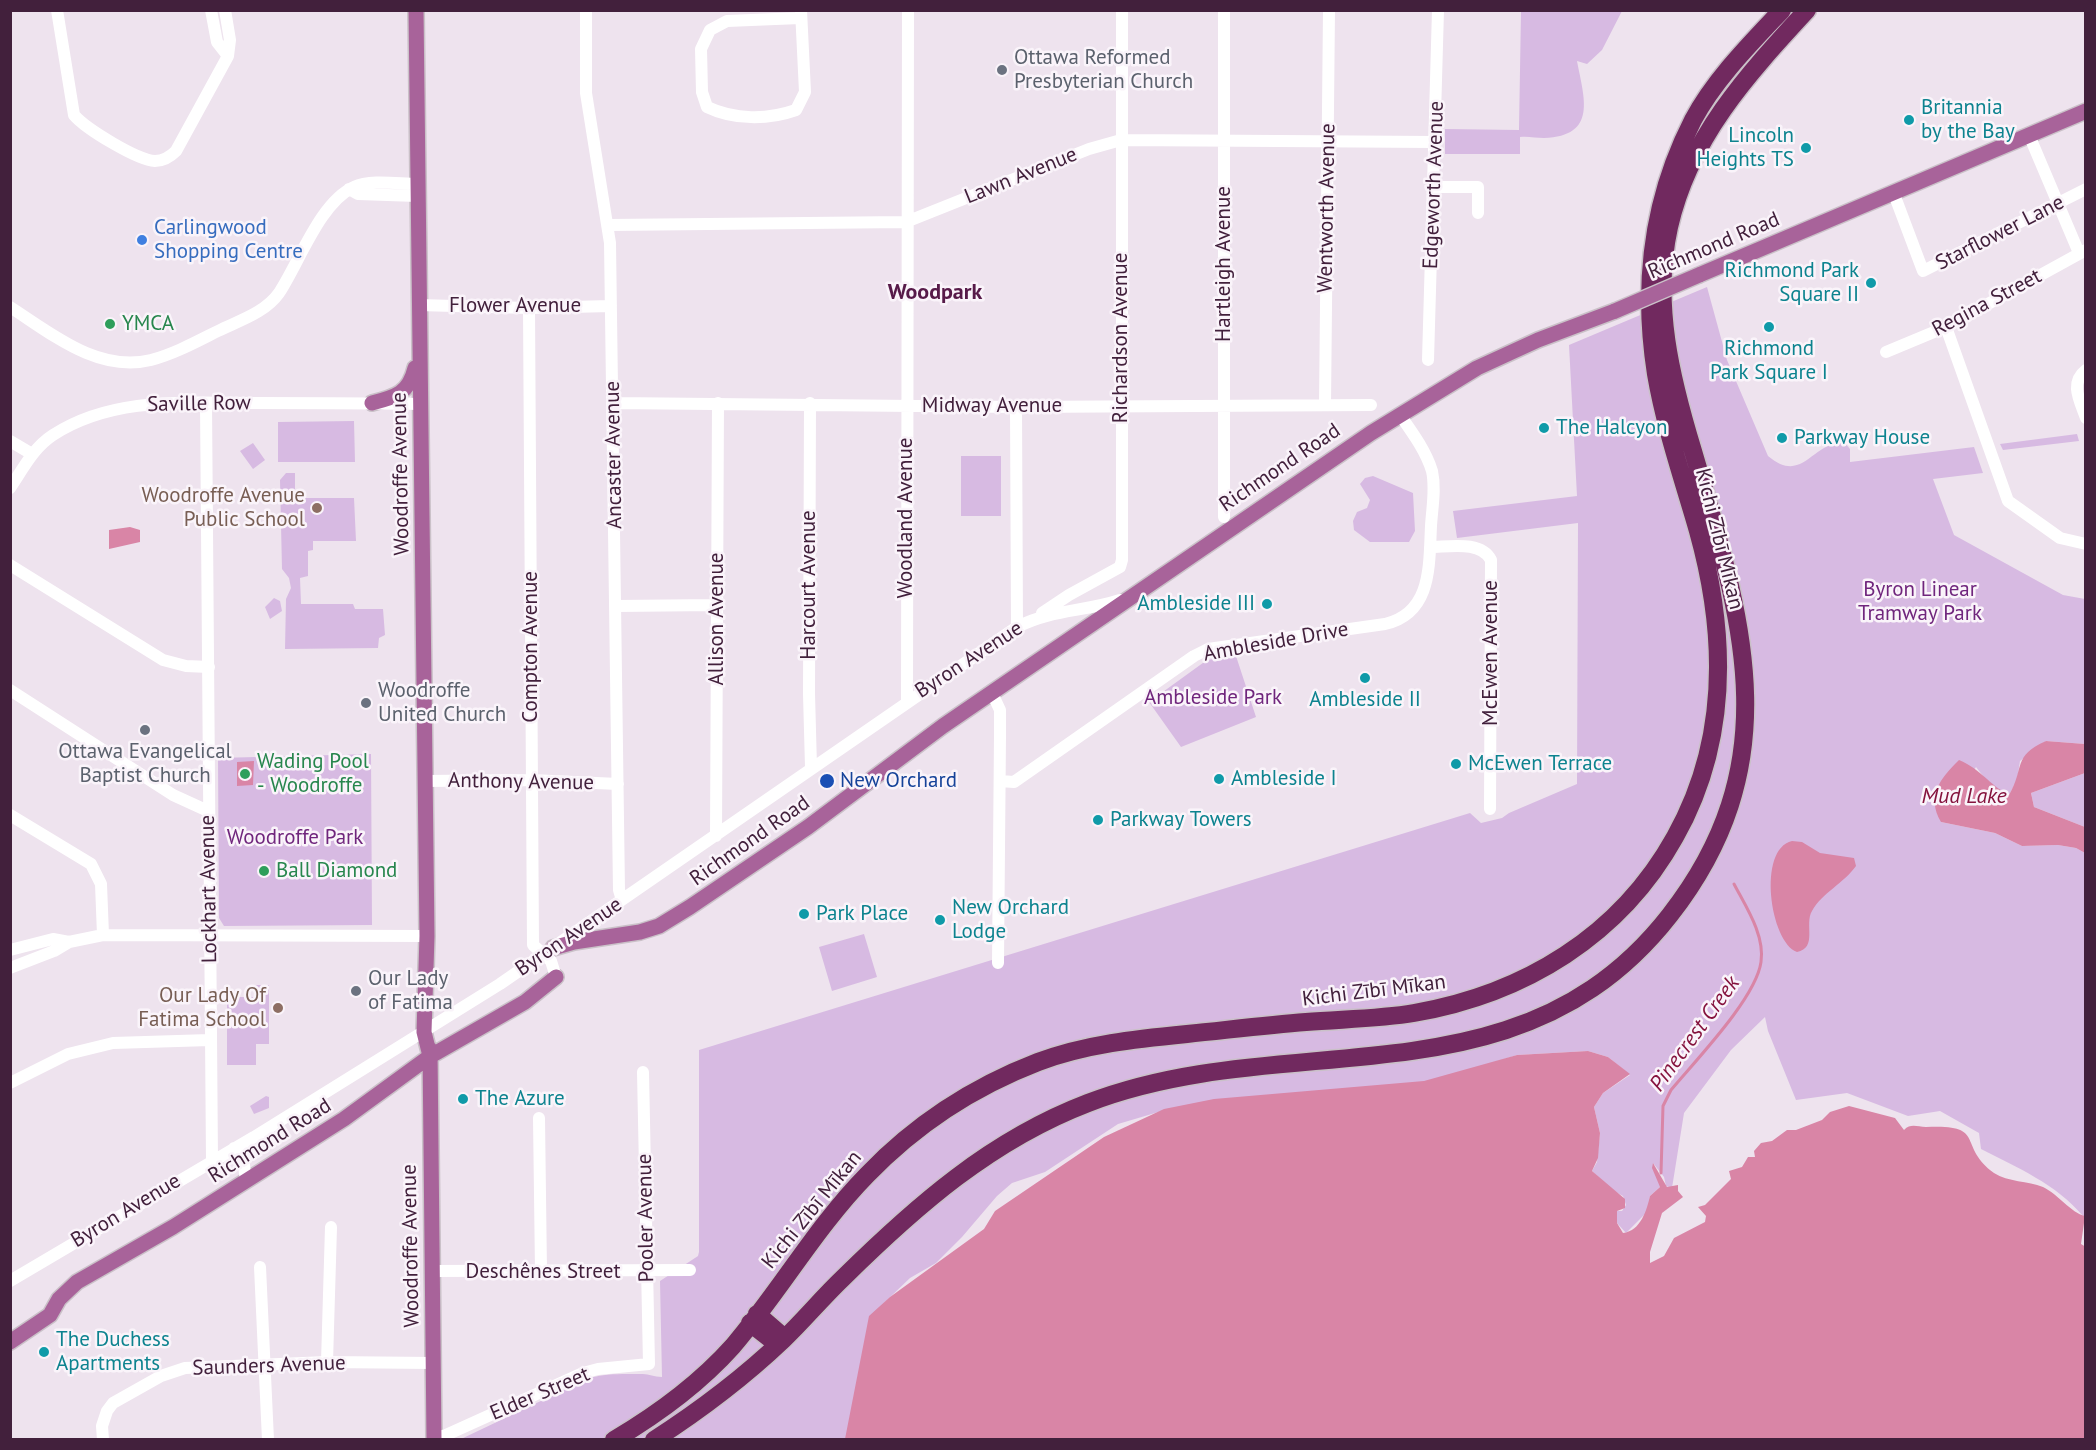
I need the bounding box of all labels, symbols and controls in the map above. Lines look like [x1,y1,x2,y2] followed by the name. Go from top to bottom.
[1014,45,1193,95] place label: Ottawa Reformed Presbyterian Church
[995,63,1009,77] marker: Ottawa Reformed Presbyterian Church
[1921,95,2015,145] place label: Britannia by the Bay
[1418,100,1450,270] street label: Edgeworth Avenue
[1902,113,1916,127] marker: Britannia by the Bay
[1313,123,1341,293] street label: Wentworth Avenue
[1696,123,1794,173] place label: Lincoln Heights TS
[1799,141,1813,155] marker: Lincoln Heights TS
[961,142,1081,210] street label: Lawn Avenue
[1211,186,1237,342] street label: Hartleigh Avenue
[1932,190,2068,276] street label: Starflower Lane
[1645,207,1783,285] street label: Richmond Road
[154,215,303,265] place label: Carlingwood Shopping Centre
[135,233,149,247] marker: Carlingwood Shopping Centre
[1108,253,1134,423] street label: Richardson Avenue
[1725,258,1859,308] place label: Richmond Park Square II
[1928,264,2046,342] street label: Regina Street
[1864,276,1878,290] marker: Richmond Park Square II
[888,280,982,306] district label: Woodpark
[449,293,581,319] street label: Flower Avenue
[122,311,174,337] place label: YMCA
[103,317,117,331] marker: YMCA
[1762,320,1776,334] marker: Richmond Park Square I
[1710,336,1828,386] place label: Richmond Park Square I
[600,381,628,529] street label: Ancaster Avenue
[147,390,251,418] street label: Saville Row
[387,392,415,556] street label: Woodroffe Avenue
[922,393,1062,419] street label: Midway Avenue
[1556,415,1668,441] place label: The Halcyon
[1215,418,1345,518] street label: Richmond Road
[1537,421,1551,435] marker: The Halcyon
[1794,425,1930,451] place label: Parkway House
[1775,431,1789,445] marker: Parkway House
[893,438,919,598] street label: Woodland Avenue
[1689,466,1749,612] street label: Kichi Zībī Mīkan
[142,483,305,533] place label: Woodroffe Avenue Public School
[310,501,324,515] marker: Woodroffe Avenue Public School
[796,510,822,660] street label: Harcourt Avenue
[704,553,730,685] street label: Allison Avenue
[518,571,544,723] street label: Compton Avenue
[1858,577,1982,627] park label: Byron Linear Tramway Park
[1478,580,1504,726] street label: McEwen Avenue
[1137,591,1255,617] place label: Ambleside III
[1260,597,1274,611] marker: Ambleside III
[911,616,1027,704] street label: Byron Avenue
[1202,617,1350,667] street label: Ambleside Drive
[1358,671,1372,685] marker: Ambleside II
[378,678,506,728] place label: Woodroffe United Church
[1144,685,1282,711] park label: Ambleside Park
[1309,687,1421,713] place label: Ambleside II
[359,696,373,710] marker: Woodroffe United Church
[138,723,152,737] marker: Ottawa Evangelical Baptist Church
[58,739,232,789] place label: Ottawa Evangelical Baptist Church
[257,749,369,799] place label: Wading Pool - Woodroffe
[1468,751,1612,777] place label: McEwen Terrace
[1449,757,1463,771] marker: McEwen Terrace
[1231,766,1337,792] place label: Ambleside I
[238,767,252,781] marker: Wading Pool - Woodroffe
[448,768,594,796] street label: Anthony Avenue
[840,768,957,794] place label: New Orchard
[818,772,836,790] marker: New Orchard
[1212,772,1226,786] marker: Ambleside I
[1921,784,2007,810] water label: Mud Lake
[685,790,815,892] street label: Richmond Road
[1110,807,1252,833] place label: Parkway Towers
[1091,813,1105,827] marker: Parkway Towers
[195,815,223,963] street label: Lockhart Avenue
[227,825,363,851] park label: Woodroffe Park
[276,858,397,884] place label: Ball Diamond
[257,864,271,878] marker: Ball Diamond
[511,892,627,982] street label: Byron Avenue
[952,895,1069,945] place label: New Orchard Lodge
[816,901,908,927] place label: Park Place
[797,907,811,921] marker: Park Place
[933,913,947,927] marker: New Orchard Lodge
[368,966,453,1016] place label: Our Lady of Fatima
[1301,970,1447,1012] street label: Kichi Zībī Mīkan
[1644,971,1746,1097] water label: Pinecrest Creek
[138,983,266,1033] place label: Our Lady Of Fatima School
[349,984,363,998] marker: Our Lady of Fatima
[271,1001,285,1015] marker: Our Lady Of Fatima School
[475,1086,565,1112] place label: The Azure
[456,1092,470,1106] marker: The Azure
[204,1093,336,1189] street label: Richmond Road
[757,1146,867,1274] street label: Kichi Zībī Mīkan
[632,1153,660,1283] street label: Pooler Avenue
[397,1164,425,1328] street label: Woodroffe Avenue
[67,1168,185,1254] street label: Byron Avenue
[465,1259,621,1285] street label: Deschênes Street
[56,1327,170,1377] place label: The Duchess Apartments
[37,1345,51,1359] marker: The Duchess Apartments
[192,1351,346,1381] street label: Saunders Avenue
[486,1362,594,1426] street label: Elder Street

